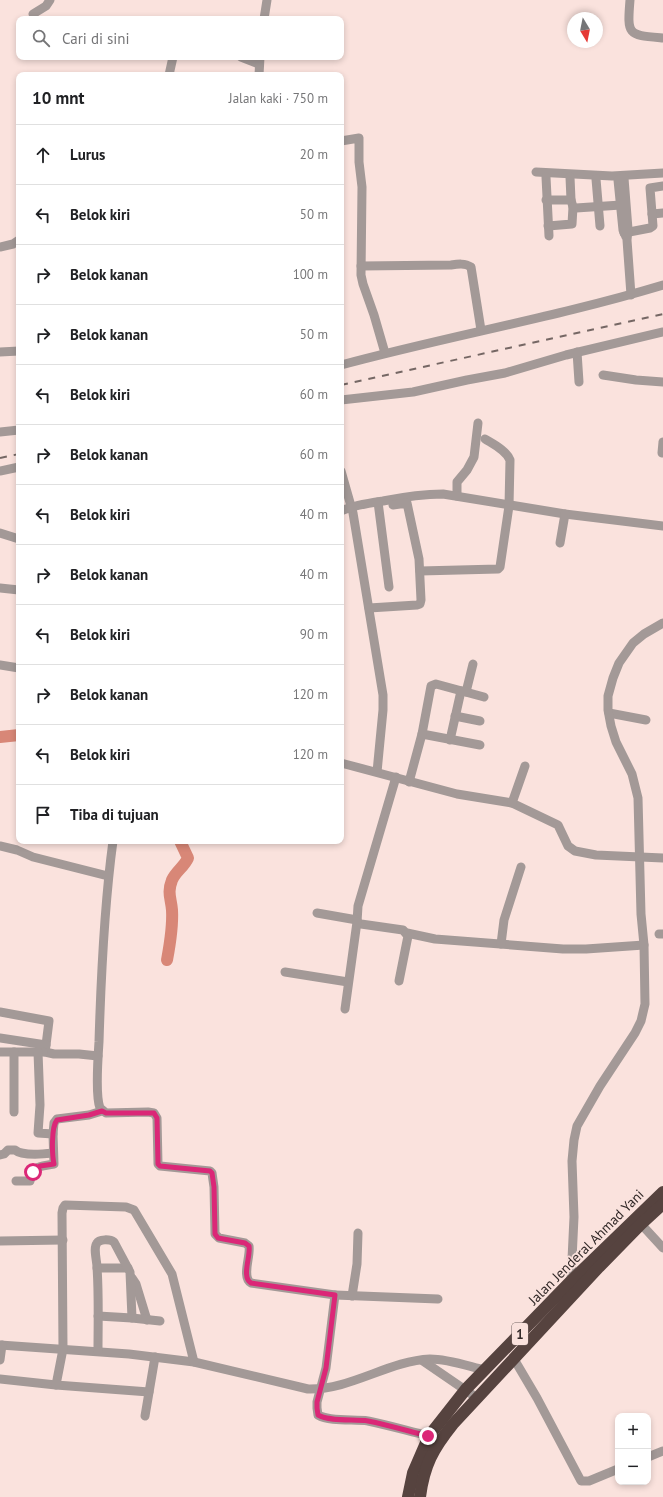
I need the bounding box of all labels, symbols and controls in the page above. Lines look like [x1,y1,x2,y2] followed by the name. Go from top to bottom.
[567,12,603,48] north arrow
[16,16,344,60] search box
[30,27,52,49] icon: search
[62,29,130,48] text: Cari di sini
[32,87,84,109] text: 10 mnt
[229,90,328,107] text: Jalan kaki · 750 m
[32,144,54,166] icon: ahead
[70,145,105,164] text: Lurus
[300,146,328,163] text: 20 m
[32,204,54,226] icon: left
[70,205,130,224] text: Belok kiri
[300,206,328,223] text: 50 m
[32,264,54,286] icon: right
[70,265,148,284] text: Belok kanan
[293,266,328,283] text: 100 m
[32,324,54,346] icon: right
[70,325,148,344] text: Belok kanan
[300,326,328,343] text: 50 m
[32,384,54,406] icon: left
[70,385,130,404] text: Belok kiri
[300,386,328,403] text: 60 m
[32,444,54,466] icon: right
[70,445,148,464] text: Belok kanan
[300,446,328,463] text: 60 m
[32,504,54,526] icon: left
[70,505,130,524] text: Belok kiri
[300,506,328,523] text: 40 m
[32,564,54,586] icon: right
[70,565,148,584] text: Belok kanan
[300,566,328,583] text: 40 m
[32,624,54,646] icon: left
[70,625,130,644] text: Belok kiri
[300,626,328,643] text: 90 m
[32,684,54,706] icon: right
[70,685,148,704] text: Belok kanan
[293,686,328,703] text: 120 m
[32,744,54,766] icon: left
[70,745,130,764] text: Belok kiri
[293,746,328,763] text: 120 m
[32,804,54,826] icon: arrive
[70,805,159,824] text: Tiba di tujuan
[24,1163,42,1181] route start
[524,1185,648,1309] street label: Jalan Jenderal Ahmad Yani
[512,1323,528,1345] road number: 1
[615,1413,651,1485] map controls
[615,1413,651,1449] button: +
[419,1427,437,1445] route end
[615,1449,651,1485] button: −

